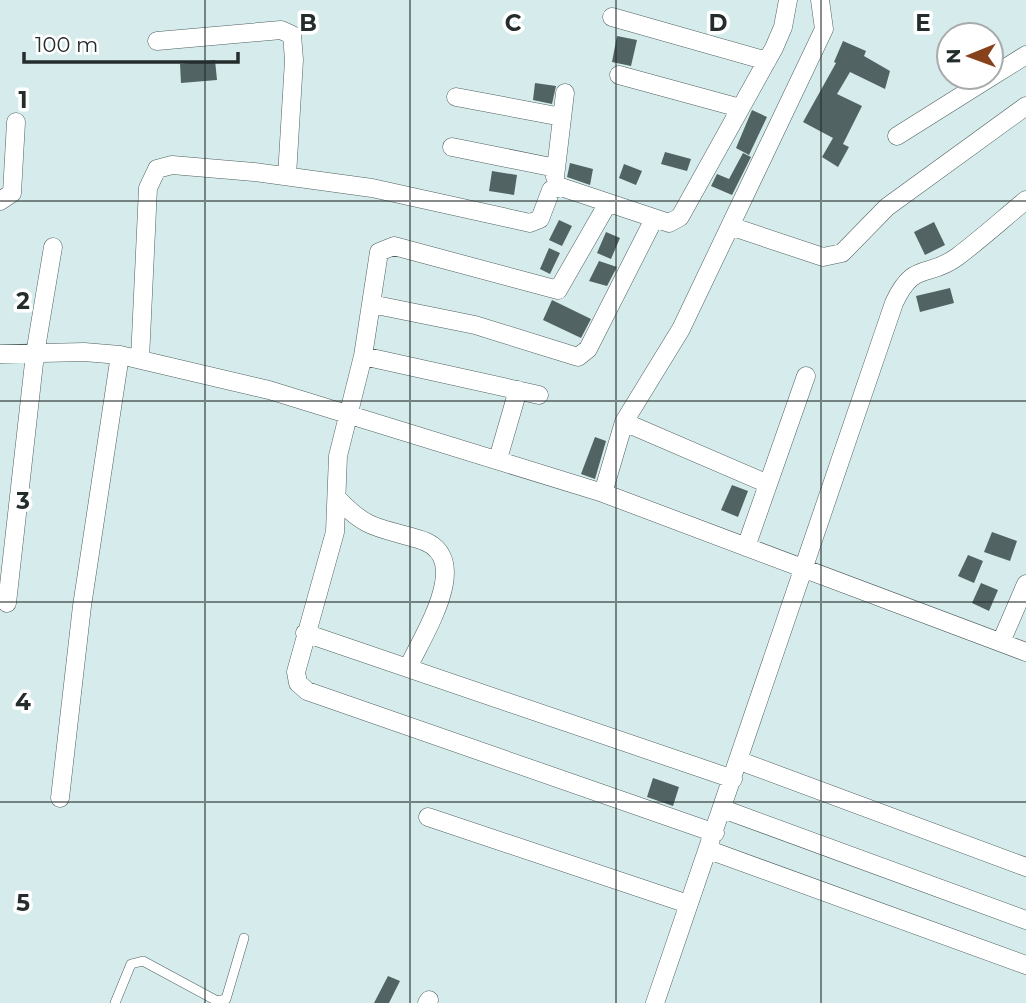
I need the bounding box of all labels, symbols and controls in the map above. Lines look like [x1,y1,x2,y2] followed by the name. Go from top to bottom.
[299,9,317,37] text: B
[505,9,522,37] text: C
[709,9,728,37] text: D
[915,9,931,37] text: E
[24,21,238,65] scale bar
[935,21,1005,91] north arrow
[35,32,98,57] text: 100 m
[942,48,965,64] text: N
[18,86,28,114] text: 1
[16,287,30,315] text: 2
[15,487,30,515] text: 3
[15,688,31,716] text: 4
[16,889,30,917] text: 5

